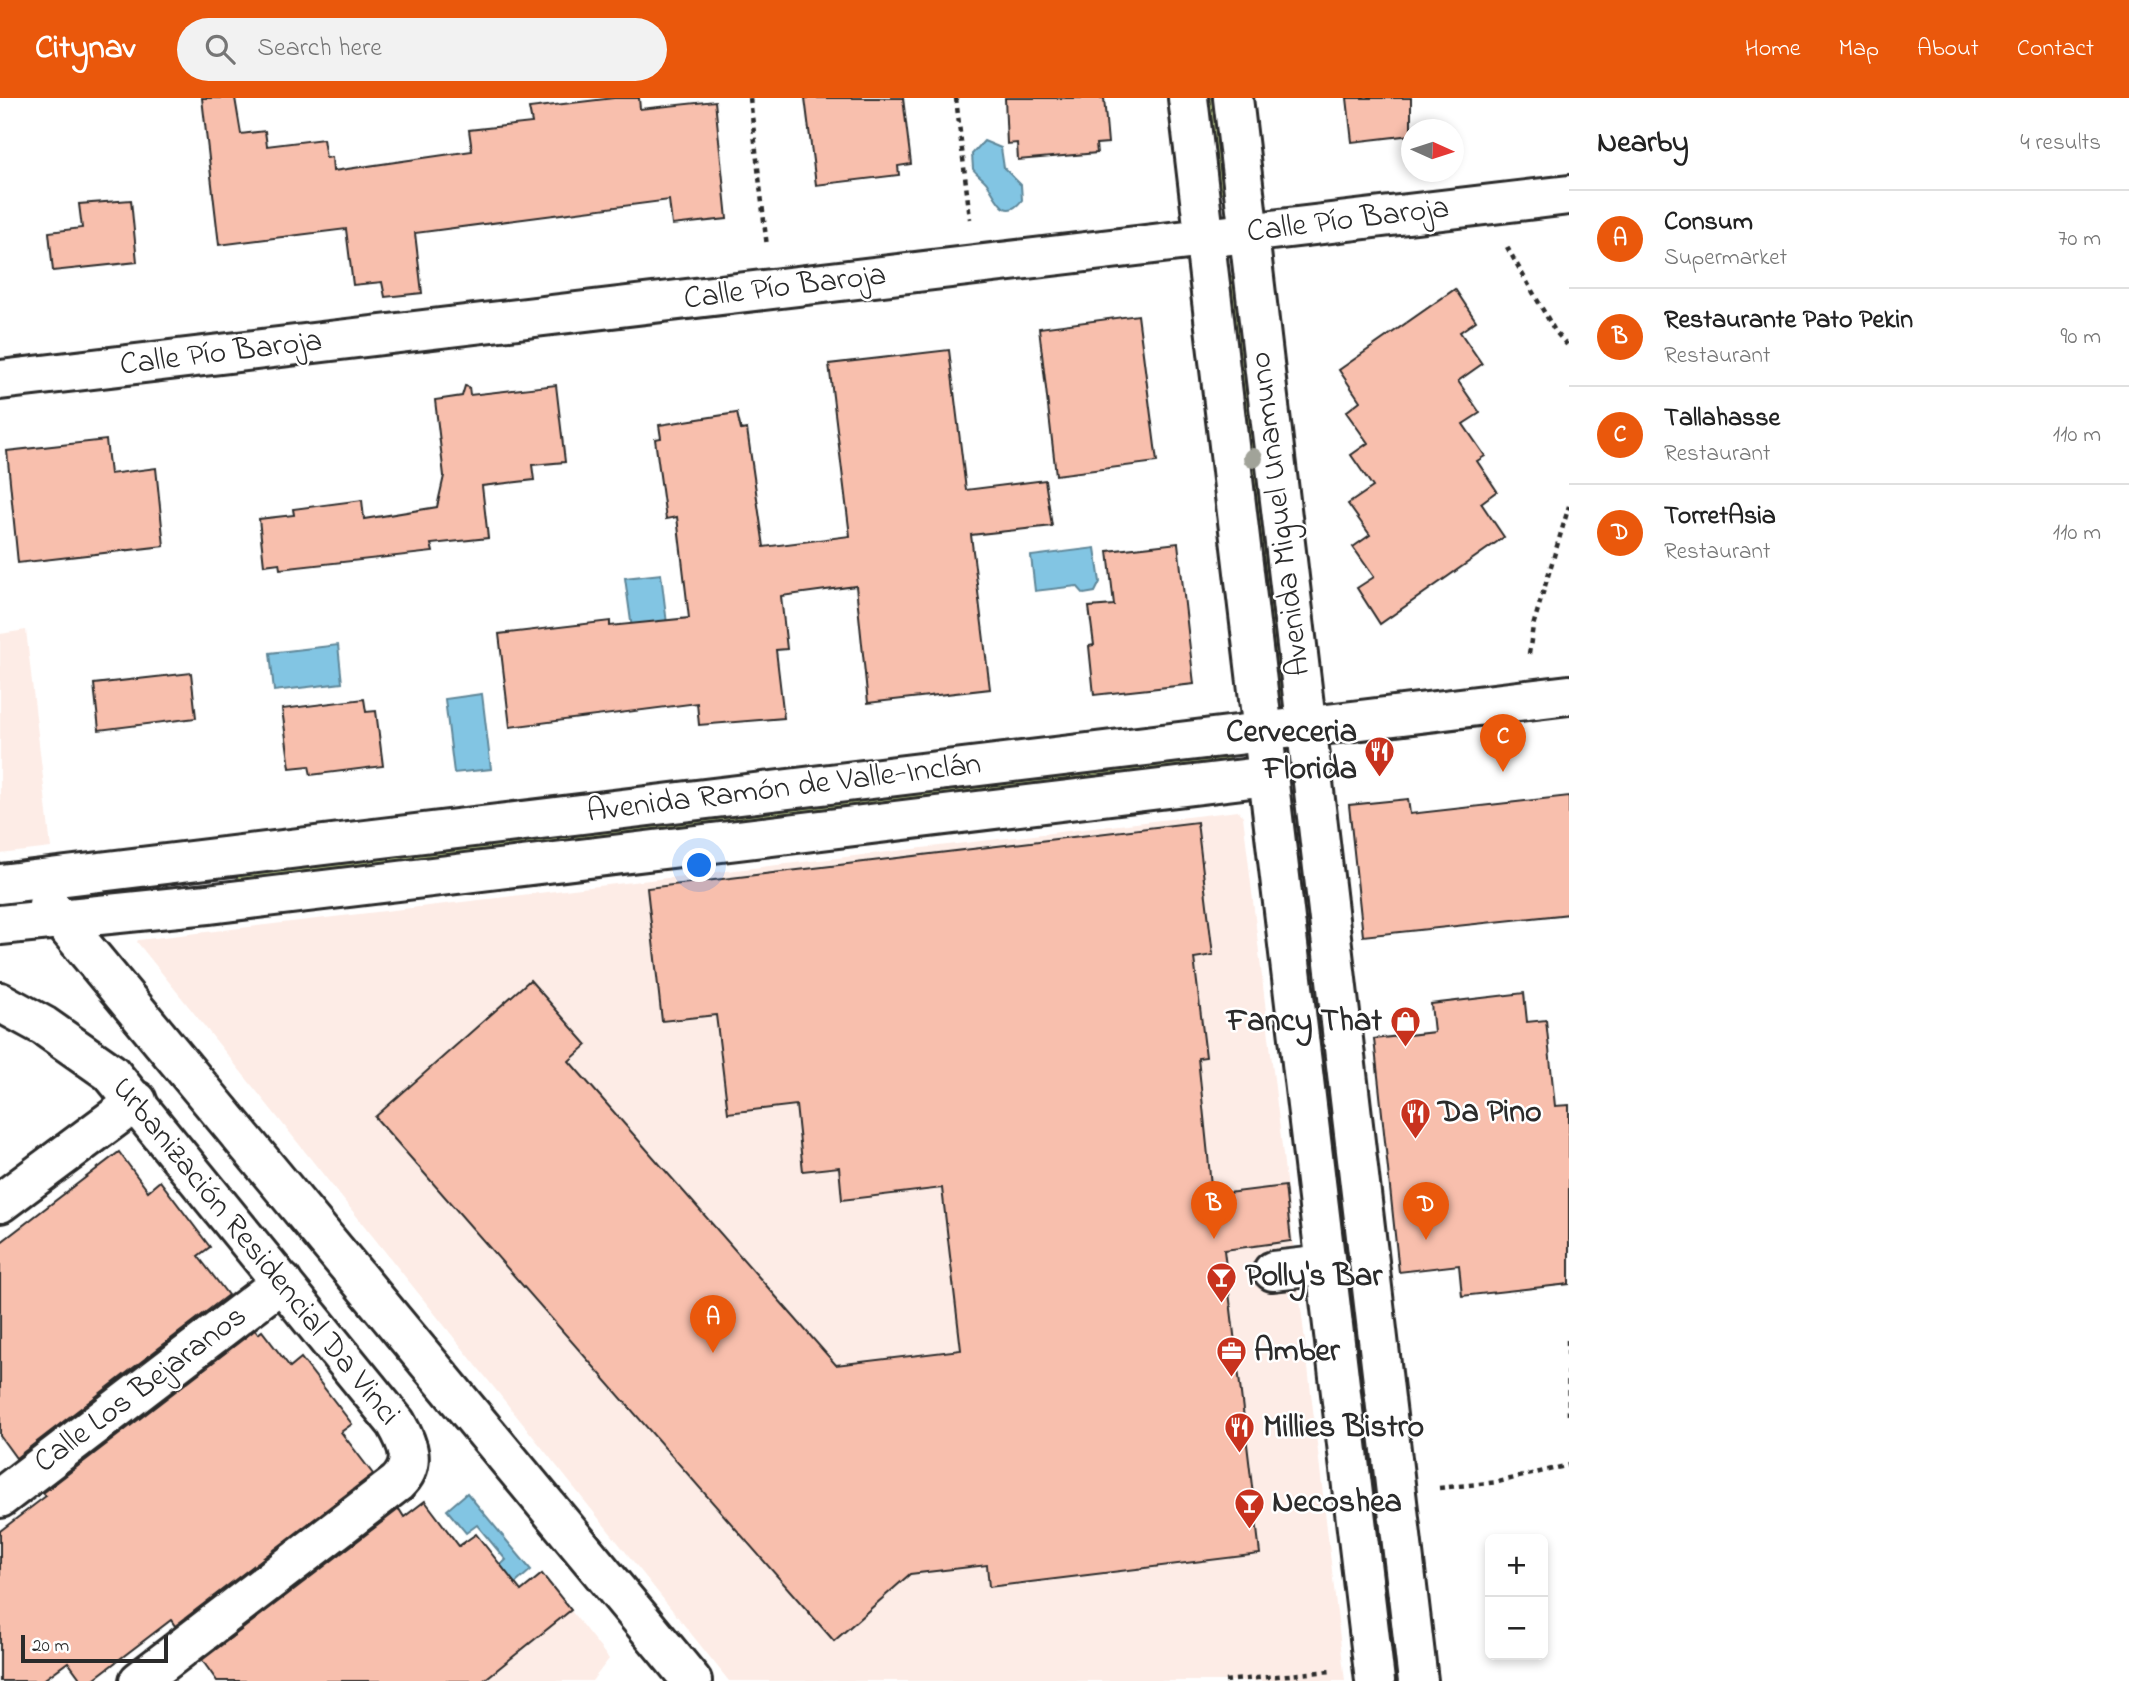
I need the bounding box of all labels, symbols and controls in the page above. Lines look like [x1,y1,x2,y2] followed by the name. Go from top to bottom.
[177,18,667,81] search box
[35,25,135,73] text: Citynav
[201,30,239,68] icon: search
[257,30,382,68] text: Search here
[1745,32,1801,67] text: Home
[1839,32,1879,67] text: Map
[1917,32,1979,67] text: About
[2017,32,2094,67] text: Contact
[1401,119,1464,182] north arrow
[1597,122,1689,166] text: Nearby
[2020,127,2101,160] text: 4 results
[1244,185,1452,257] street label: Calle Pío Baroja
[1664,204,1753,242] text: Consum
[1613,223,1627,256] text: A
[2058,223,2101,256] text: 70 m
[1664,242,1787,275] text: Supermarket
[681,252,889,324] street label: Calle Pío Baroja
[1664,302,1913,340] text: Restaurante Pato Pekin
[117,318,325,390] street label: Calle Pío Baroja
[1612,321,1628,354] text: B
[2061,321,2101,354] text: 90 m
[1664,340,1771,373] text: Restaurant
[1238,349,1324,679] street label: Avenida Miguel Unamuno
[1664,400,1780,438] text: Tallahasse
[1614,419,1626,452] text: C
[2053,419,2101,452] text: 110 m
[1664,438,1771,471] text: Restaurant
[1664,498,1776,536] text: TorretAsia
[1612,517,1628,550] text: D
[2053,517,2101,550] text: 110 m
[1664,536,1771,569] text: Restaurant
[1226,710,1357,794] place label: Cerveceria Florida
[1480,714,1526,772] pin: C
[1363,734,1397,778] restaurant icon: Cerveceria Florida
[584,741,984,837] street label: Avenida Ramón de Valle-Inclán
[682,848,716,882] your location
[1225,999,1382,1047] place label: Fancy That
[1388,1005,1422,1049] shop icon: Fancy That
[99,1068,411,1436] street label: Urbanización Residencial Da Vinci
[1436,1090,1542,1137] place label: Da Pino
[1398,1096,1432,1140] restaurant icon: Da Pino
[1191,1181,1237,1239] pin: B
[1403,1182,1449,1240] pin: D
[1245,1254,1383,1302] place label: Polly's Bar
[1205,1260,1239,1304] bar icon: Polly's Bar
[25,1294,257,1486] street label: Calle Los Bejaranos
[690,1295,736,1353] pin: A
[1254,1329,1341,1376] place label: Amber
[1214,1335,1248,1379] office icon: Amber
[1263,1405,1424,1452] place label: Millies Bistro
[1223,1411,1257,1455] restaurant icon: Millies Bistro
[1272,1480,1402,1527] place label: Necoshea
[1232,1486,1266,1530] bar icon: Necoshea
[1485,1534,1548,1660] map controls
[1485,1534,1548,1597] button: +
[1485,1597,1548,1660] button: −
[21,1632,168,1664] scale bar
[32,1633,69,1660] text: 20 m

